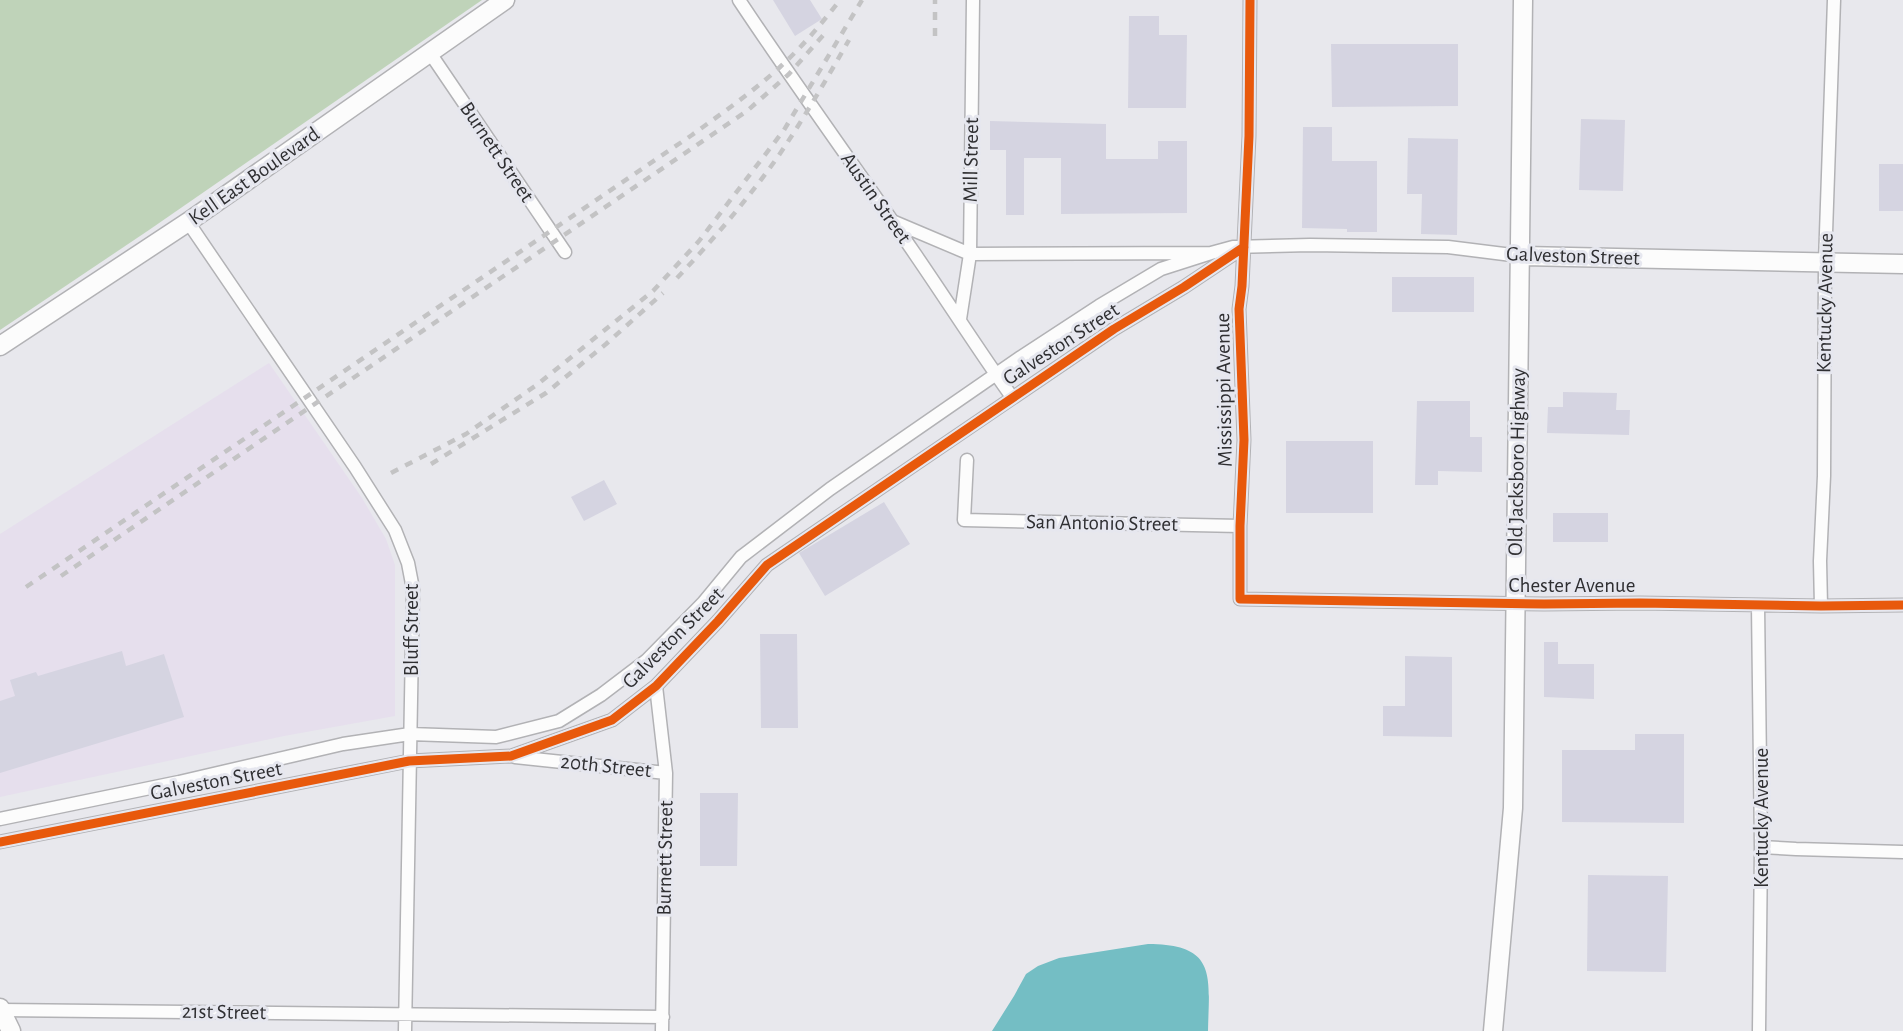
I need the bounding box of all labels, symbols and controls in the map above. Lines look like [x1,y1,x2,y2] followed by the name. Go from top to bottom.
[456,98,538,206] street label: Burnett Street
[960,117,982,203] street label: Mill Street
[185,123,323,229] street label: Kell East Boulevard
[837,149,915,248] street label: Austin Street
[1813,233,1837,373] street label: Kentucky Avenue
[1506,243,1640,269] street label: Galveston Street
[999,299,1123,389] street label: Galveston Street
[1212,313,1236,467] street label: Mississippi Avenue
[1505,368,1529,556] street label: Old Jacksboro Highway
[1026,511,1178,535] street label: San Antonio Street
[1509,575,1635,596] street label: Chester Avenue
[401,583,422,676] street label: Bluff Street
[618,583,728,693] street label: Galveston Street
[1751,748,1772,888] street label: Kentucky Avenue
[560,751,653,781] street label: 20th Street
[148,758,284,804] street label: Galveston Street
[653,800,677,916] street label: Burnett Street
[182,1001,267,1023] street label: 21st Street

